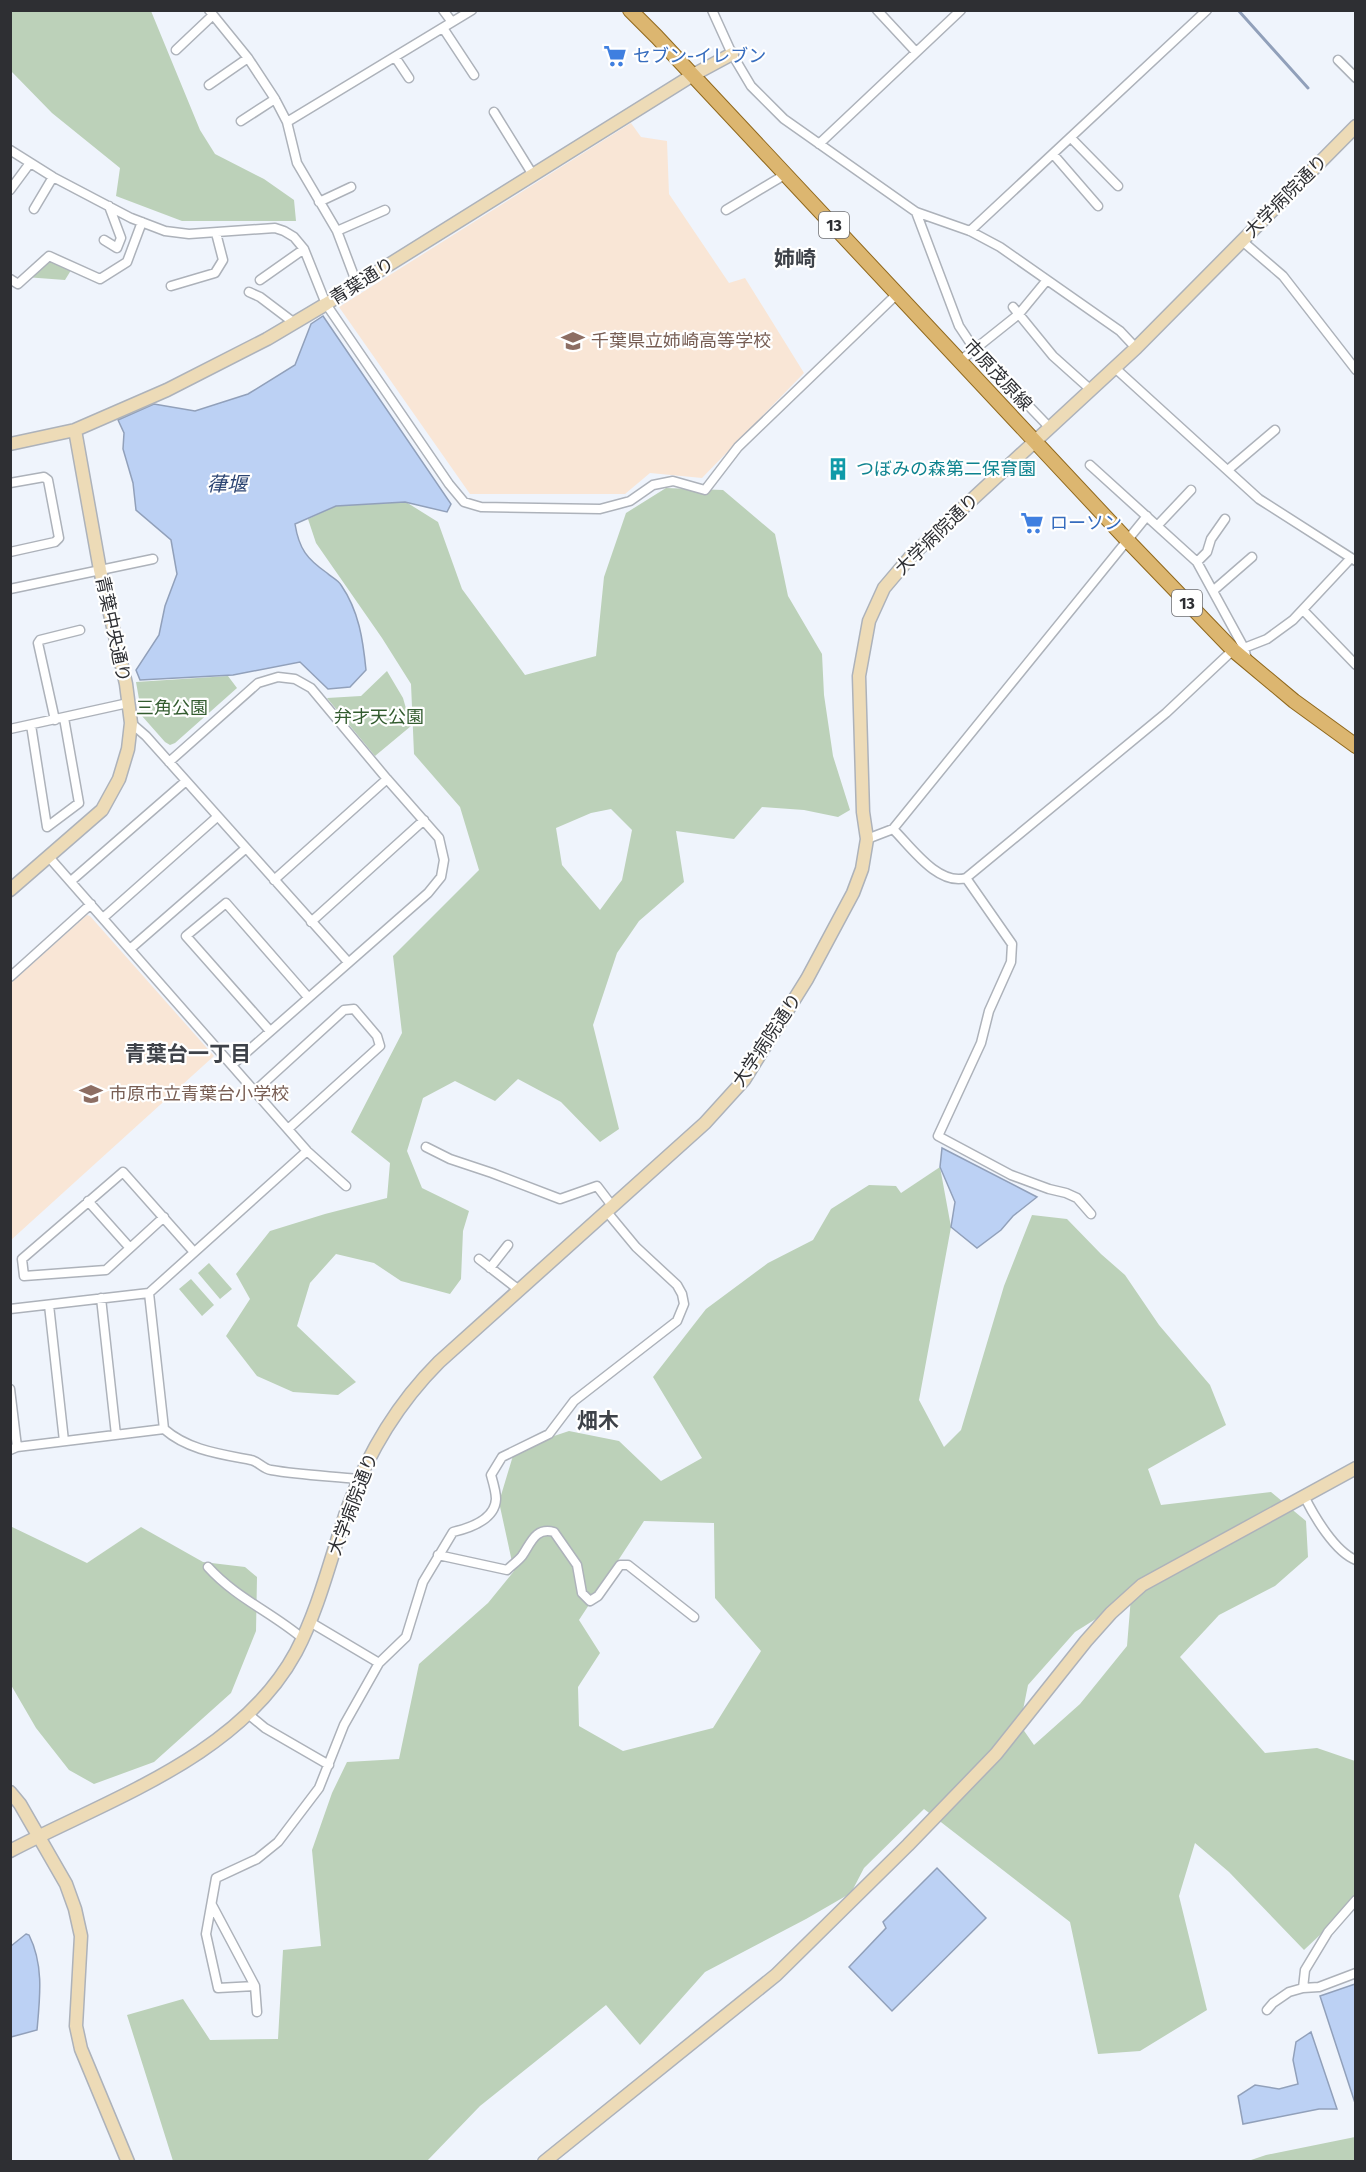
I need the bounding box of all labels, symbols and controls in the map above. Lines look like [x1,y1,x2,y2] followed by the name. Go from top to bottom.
[602,43,628,69] supermarket icon: セブン-イレブン
[633,45,766,67] place label: セブン-イレブン
[1240,150,1332,242] street label: 大学病院通り
[819,212,849,238] road number: 13
[774,246,816,272] district label: 姉崎
[326,253,398,309] street label: 青葉通り
[560,328,586,354] school or university icon: 千葉県立姉崎高等学校
[591,330,771,352] place label: 千葉県立姉崎高等学校
[959,335,1037,415] street label: 市原茂原線
[825,456,851,482] building icon: つぼみの森第二保育園
[856,458,1036,480] place label: つぼみの森第二保育園
[207,472,251,496] water label: 葎堰
[891,489,983,579] street label: 大学病院通り
[1019,510,1045,536] supermarket icon: ローソン
[1050,512,1122,534] place label: ローソン
[91,574,135,684] street label: 青葉中央通り
[1172,590,1202,616] road number: 13
[136,697,208,719] park label: 三角公園
[334,706,424,728] park label: 弁才天公園
[728,989,806,1091] street label: 大学病院通り
[125,1041,251,1067] district label: 青葉台一丁目
[78,1081,104,1107] school or university icon: 市原市立青葉台小学校
[109,1083,289,1105] place label: 市原市立青葉台小学校
[577,1408,619,1434] district label: 畑木
[323,1450,383,1558] street label: 大学病院通り

